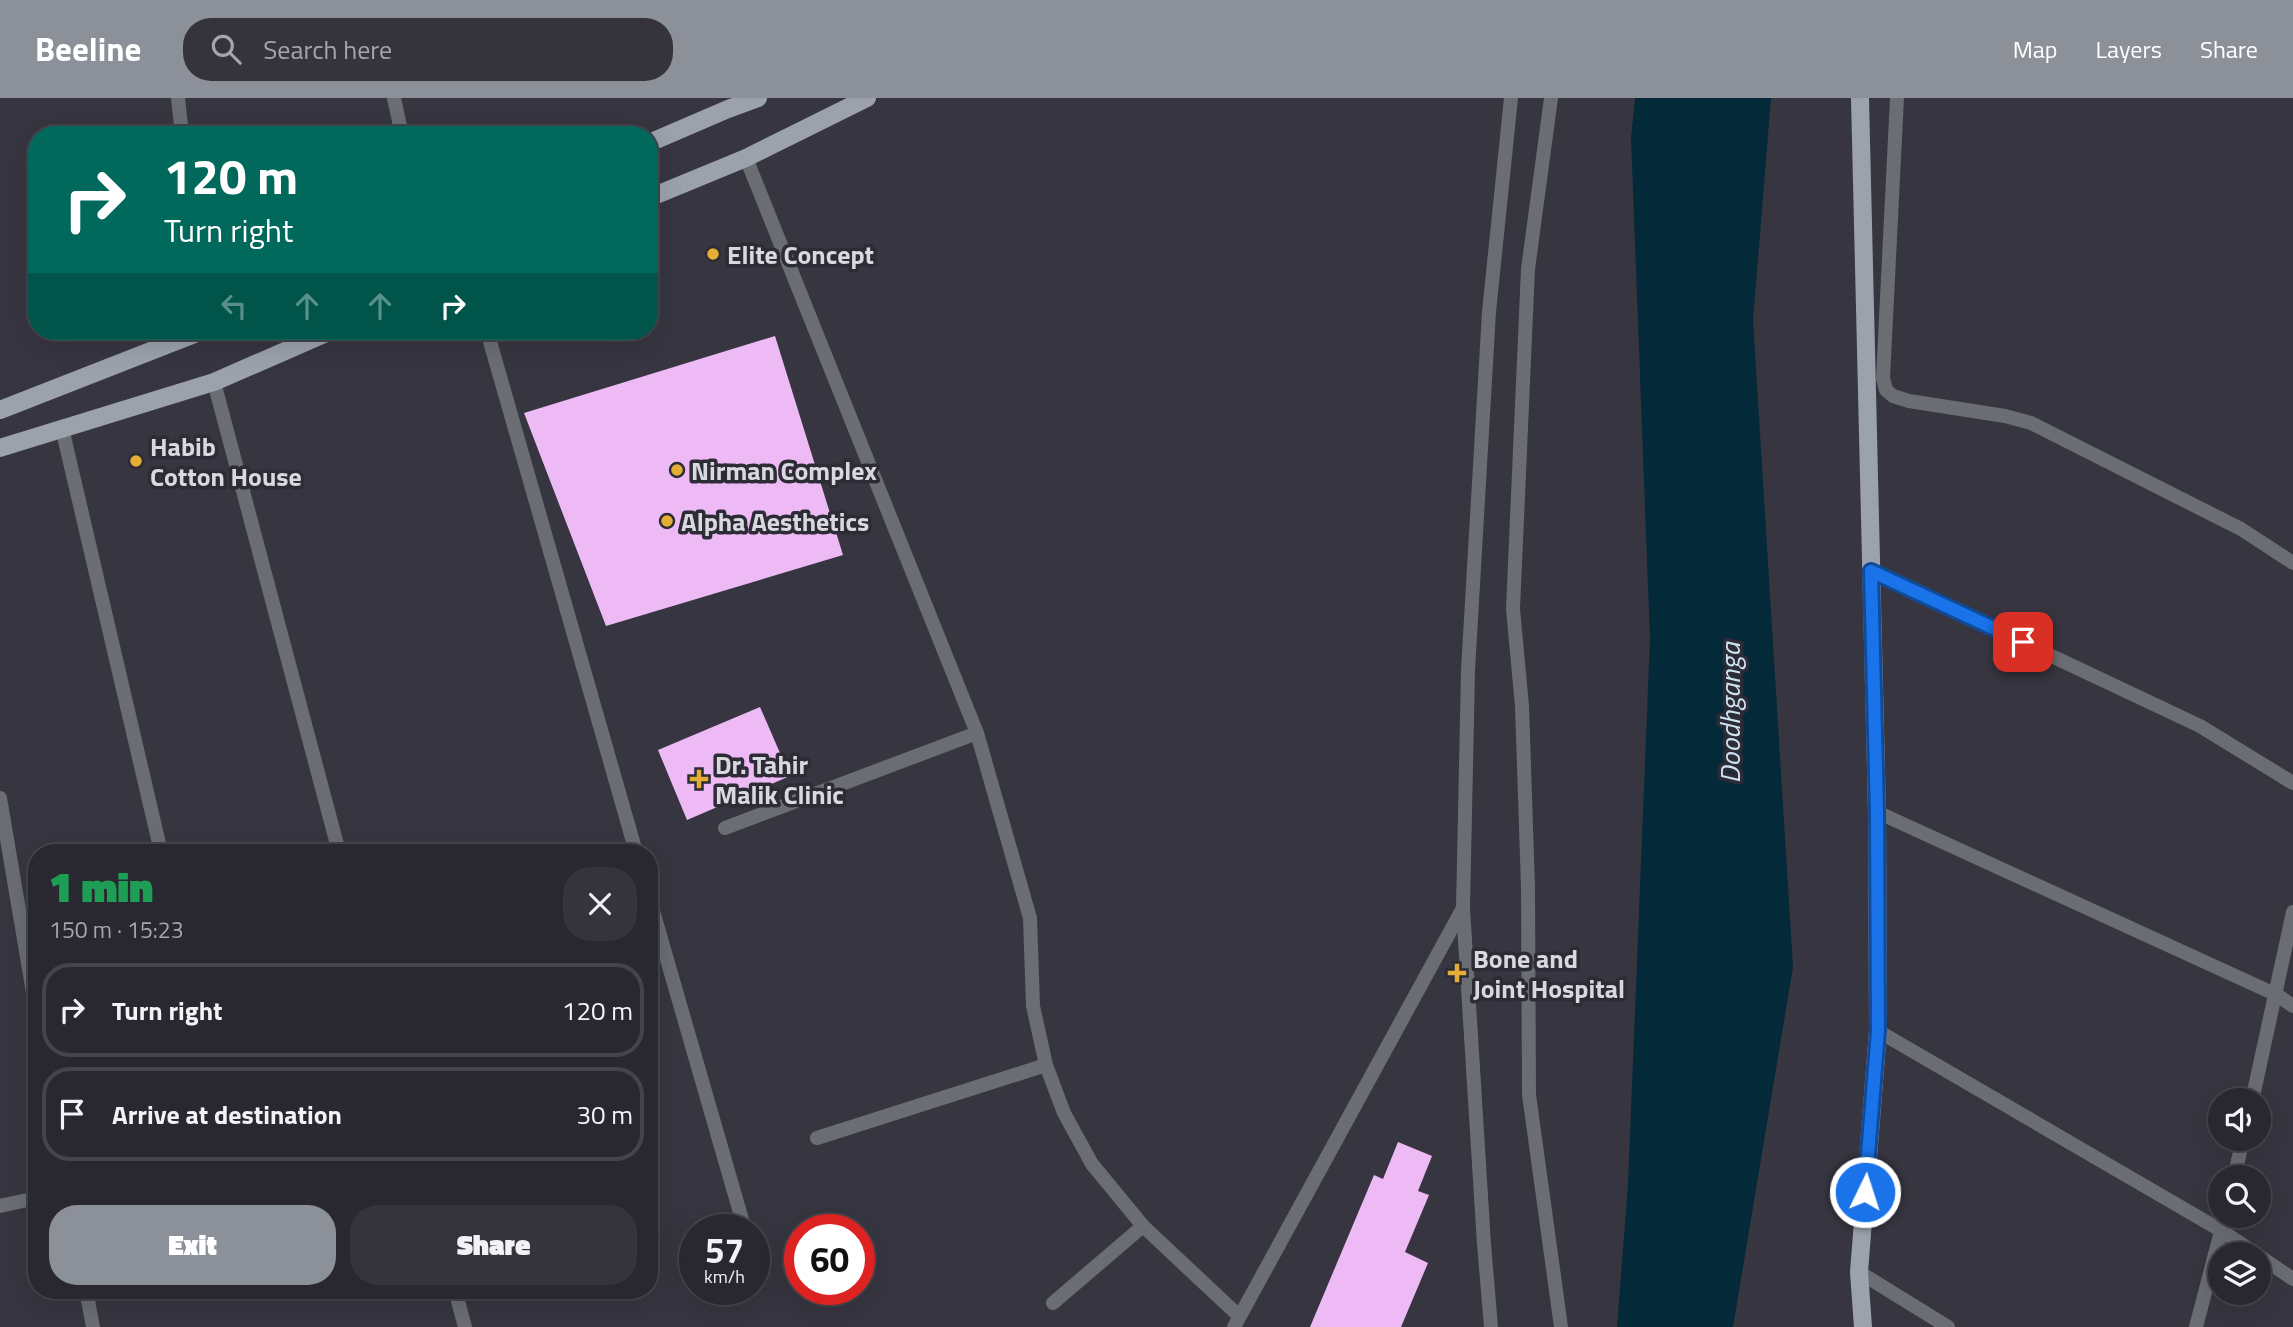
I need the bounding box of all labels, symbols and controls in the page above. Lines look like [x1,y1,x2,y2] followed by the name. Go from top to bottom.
[183,18,673,81] search box
[35,24,141,74] text: Beeline
[207,30,245,68] icon: search
[263,30,392,69] text: Search here
[2013,31,2058,67] text: Map
[2096,31,2162,67] text: Layers
[2200,31,2258,67] text: Share
[164,138,298,213] text: 120 m
[49,154,140,245] icon: right
[164,206,293,254] text: Turn right
[727,235,874,274] place label: Elite Concept
[705,246,721,262] marker: Elite Concept
[215,287,253,325] icon: left
[288,287,326,325] icon: ahead
[361,287,399,325] icon: ahead
[434,287,472,325] icon: right
[150,427,302,496] place label: Habib Cotton House
[691,451,877,490] place label: Nirman Complex
[128,453,144,469] marker: Habib Cotton House
[669,462,685,478] marker: Nirman Complex
[681,502,869,541] place label: Alpha Aesthetics
[659,513,675,529] marker: Alpha Aesthetics
[1993,612,2053,672] pin
[2004,623,2042,661] icon: arrive
[1708,641,1751,783] water label: Doodhganga
[715,745,844,814] place label: Dr. Tahir Malik Clinic
[689,769,709,789] marker: Dr. Tahir Malik Clinic
[49,854,153,918] text: 1 min
[563,867,637,941] button: close
[49,912,184,947] text: 150 m · 15:23
[1473,939,1625,1008] place label: Bone and Joint Hospital
[1447,963,1467,983] marker: Bone and Joint Hospital
[53,991,91,1029] icon: right
[112,991,223,1030] text: Turn right
[562,991,633,1030] text: 120 m
[2208,1088,2271,1305] map controls
[2208,1088,2271,1151] button: sound
[53,1095,91,1133] icon: arrive
[112,1095,342,1134] text: Arrive at destination
[576,1095,633,1134] text: 30 m
[1828,1155,1902,1229] position arrow
[2208,1165,2271,1228] button: search
[49,1205,336,1285] button: Exit
[350,1205,637,1285] button: Share
[784,1214,875,1305] speed limit sign: 60
[705,1223,744,1277] text: 57
[2208,1242,2271,1305] button: layers
[704,1263,745,1290] text: km/h

